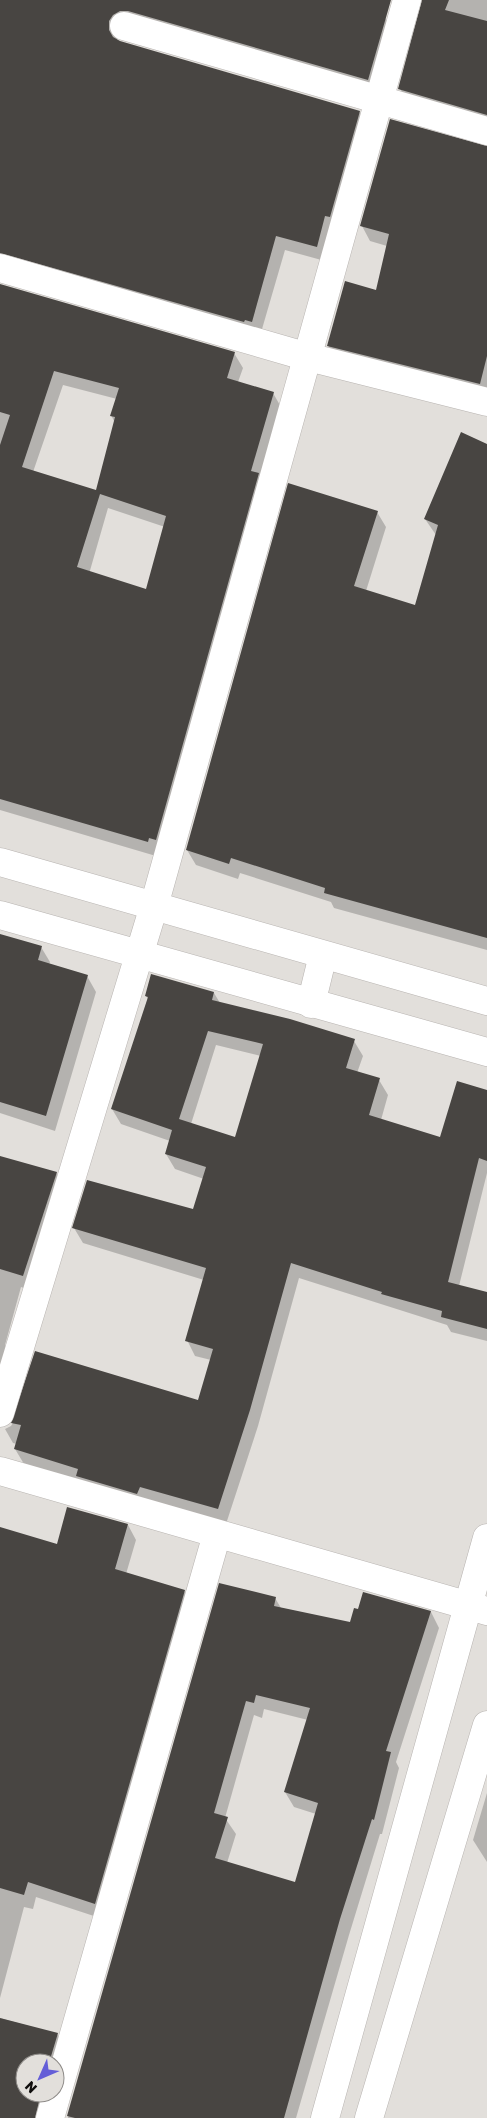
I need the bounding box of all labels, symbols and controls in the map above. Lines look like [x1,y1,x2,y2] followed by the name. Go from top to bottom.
[15,2053,65,2103] north arrow
[22,2077,41,2096] text: N

